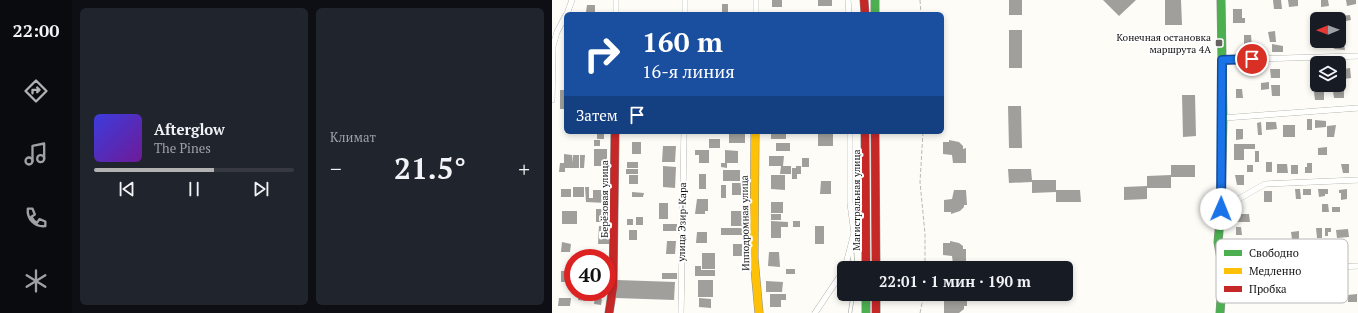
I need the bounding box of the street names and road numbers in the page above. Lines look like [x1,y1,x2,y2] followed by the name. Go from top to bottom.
[850,149,863,251] street label: Магистральная улица
[598,160,611,238] street label: Берёзовая улица
[738,175,752,271] street label: Ипподромная улица
[675,182,689,263] street label: улица Эзир-Кара

